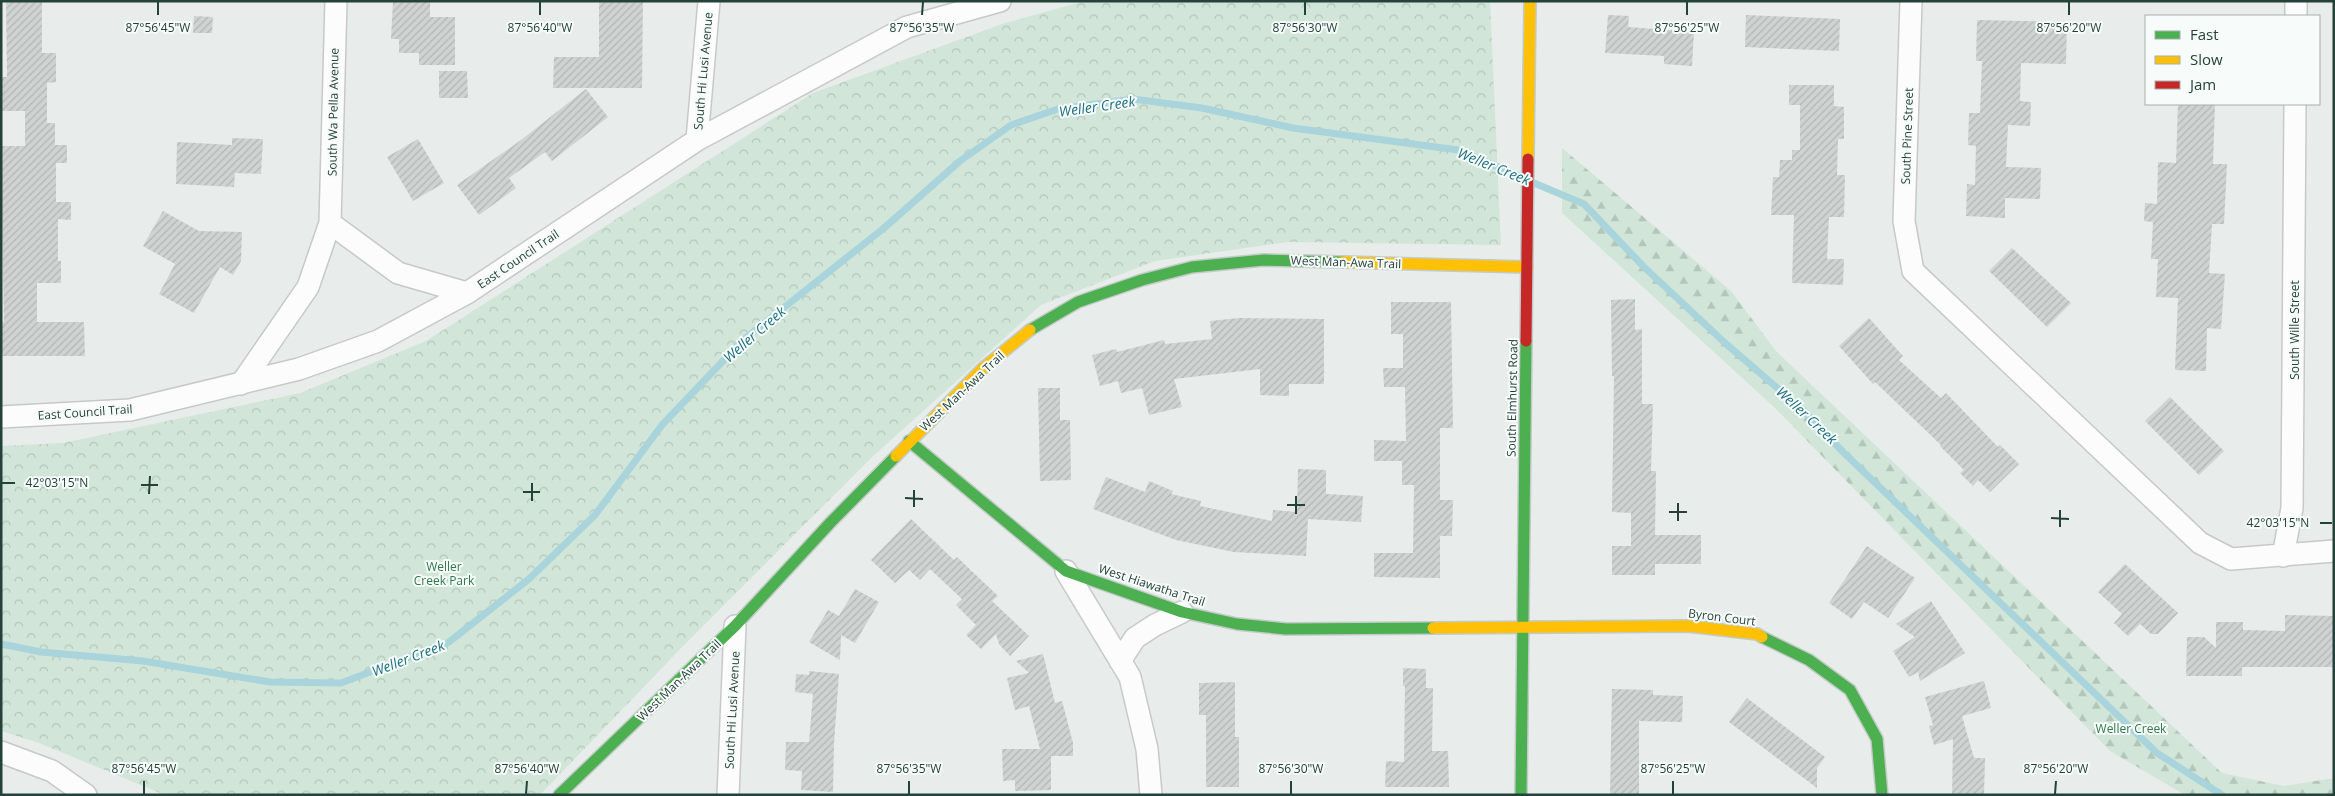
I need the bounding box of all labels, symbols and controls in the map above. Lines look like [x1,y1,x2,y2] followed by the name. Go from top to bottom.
[689,11,717,131] street label: South Hi Lusi Avenue
[2145,15,2320,105] legend
[126,19,190,36] text: 87°56'45"W
[508,19,572,36] text: 87°56'40"W
[890,19,954,36] text: 87°56'35"W
[1273,19,1337,36] text: 87°56'30"W
[1655,19,1719,36] text: 87°56'25"W
[2037,19,2101,36] text: 87°56'20"W
[2190,24,2219,44] text: Fast
[323,47,343,176] street label: South Wa Pella Avenue
[2190,49,2223,69] text: Slow
[2188,74,2216,94] text: Jam
[1897,87,1917,185] street label: South Pine Street
[1058,91,1137,121] water label: Weller Creek
[1455,143,1534,190] water label: Weller Creek
[474,225,562,293] street label: East Council Trail
[1290,252,1402,272] street label: West Man-Awa Trail
[2286,280,2303,380] street label: South Wille Street
[719,301,790,366] water label: Weller Creek
[1502,339,1522,457] street label: South Elmhurst Road
[916,347,1008,435] street label: West Man-Awa Trail
[1772,382,1842,449] water label: Weller Creek
[37,400,133,424] street label: East Council Trail
[26,474,88,491] text: 42°03'15"N
[2247,514,2309,531] text: 42°03'15"N
[414,558,475,589] park label: Weller Creek Park
[1097,560,1207,610] street label: West Hiawatha Trail
[1687,604,1757,630] street label: Byron Court
[369,635,448,681] water label: Weller Creek
[633,635,725,725] street label: West Man-Awa Trail
[720,650,744,769] street label: South Hi Lusi Avenue
[2096,720,2167,737] park label: Weller Creek
[112,760,176,777] text: 87°56'45"W
[495,760,559,777] text: 87°56'40"W
[877,760,941,777] text: 87°56'35"W
[1259,760,1323,777] text: 87°56'30"W
[1641,760,1705,777] text: 87°56'25"W
[2024,760,2088,777] text: 87°56'20"W

